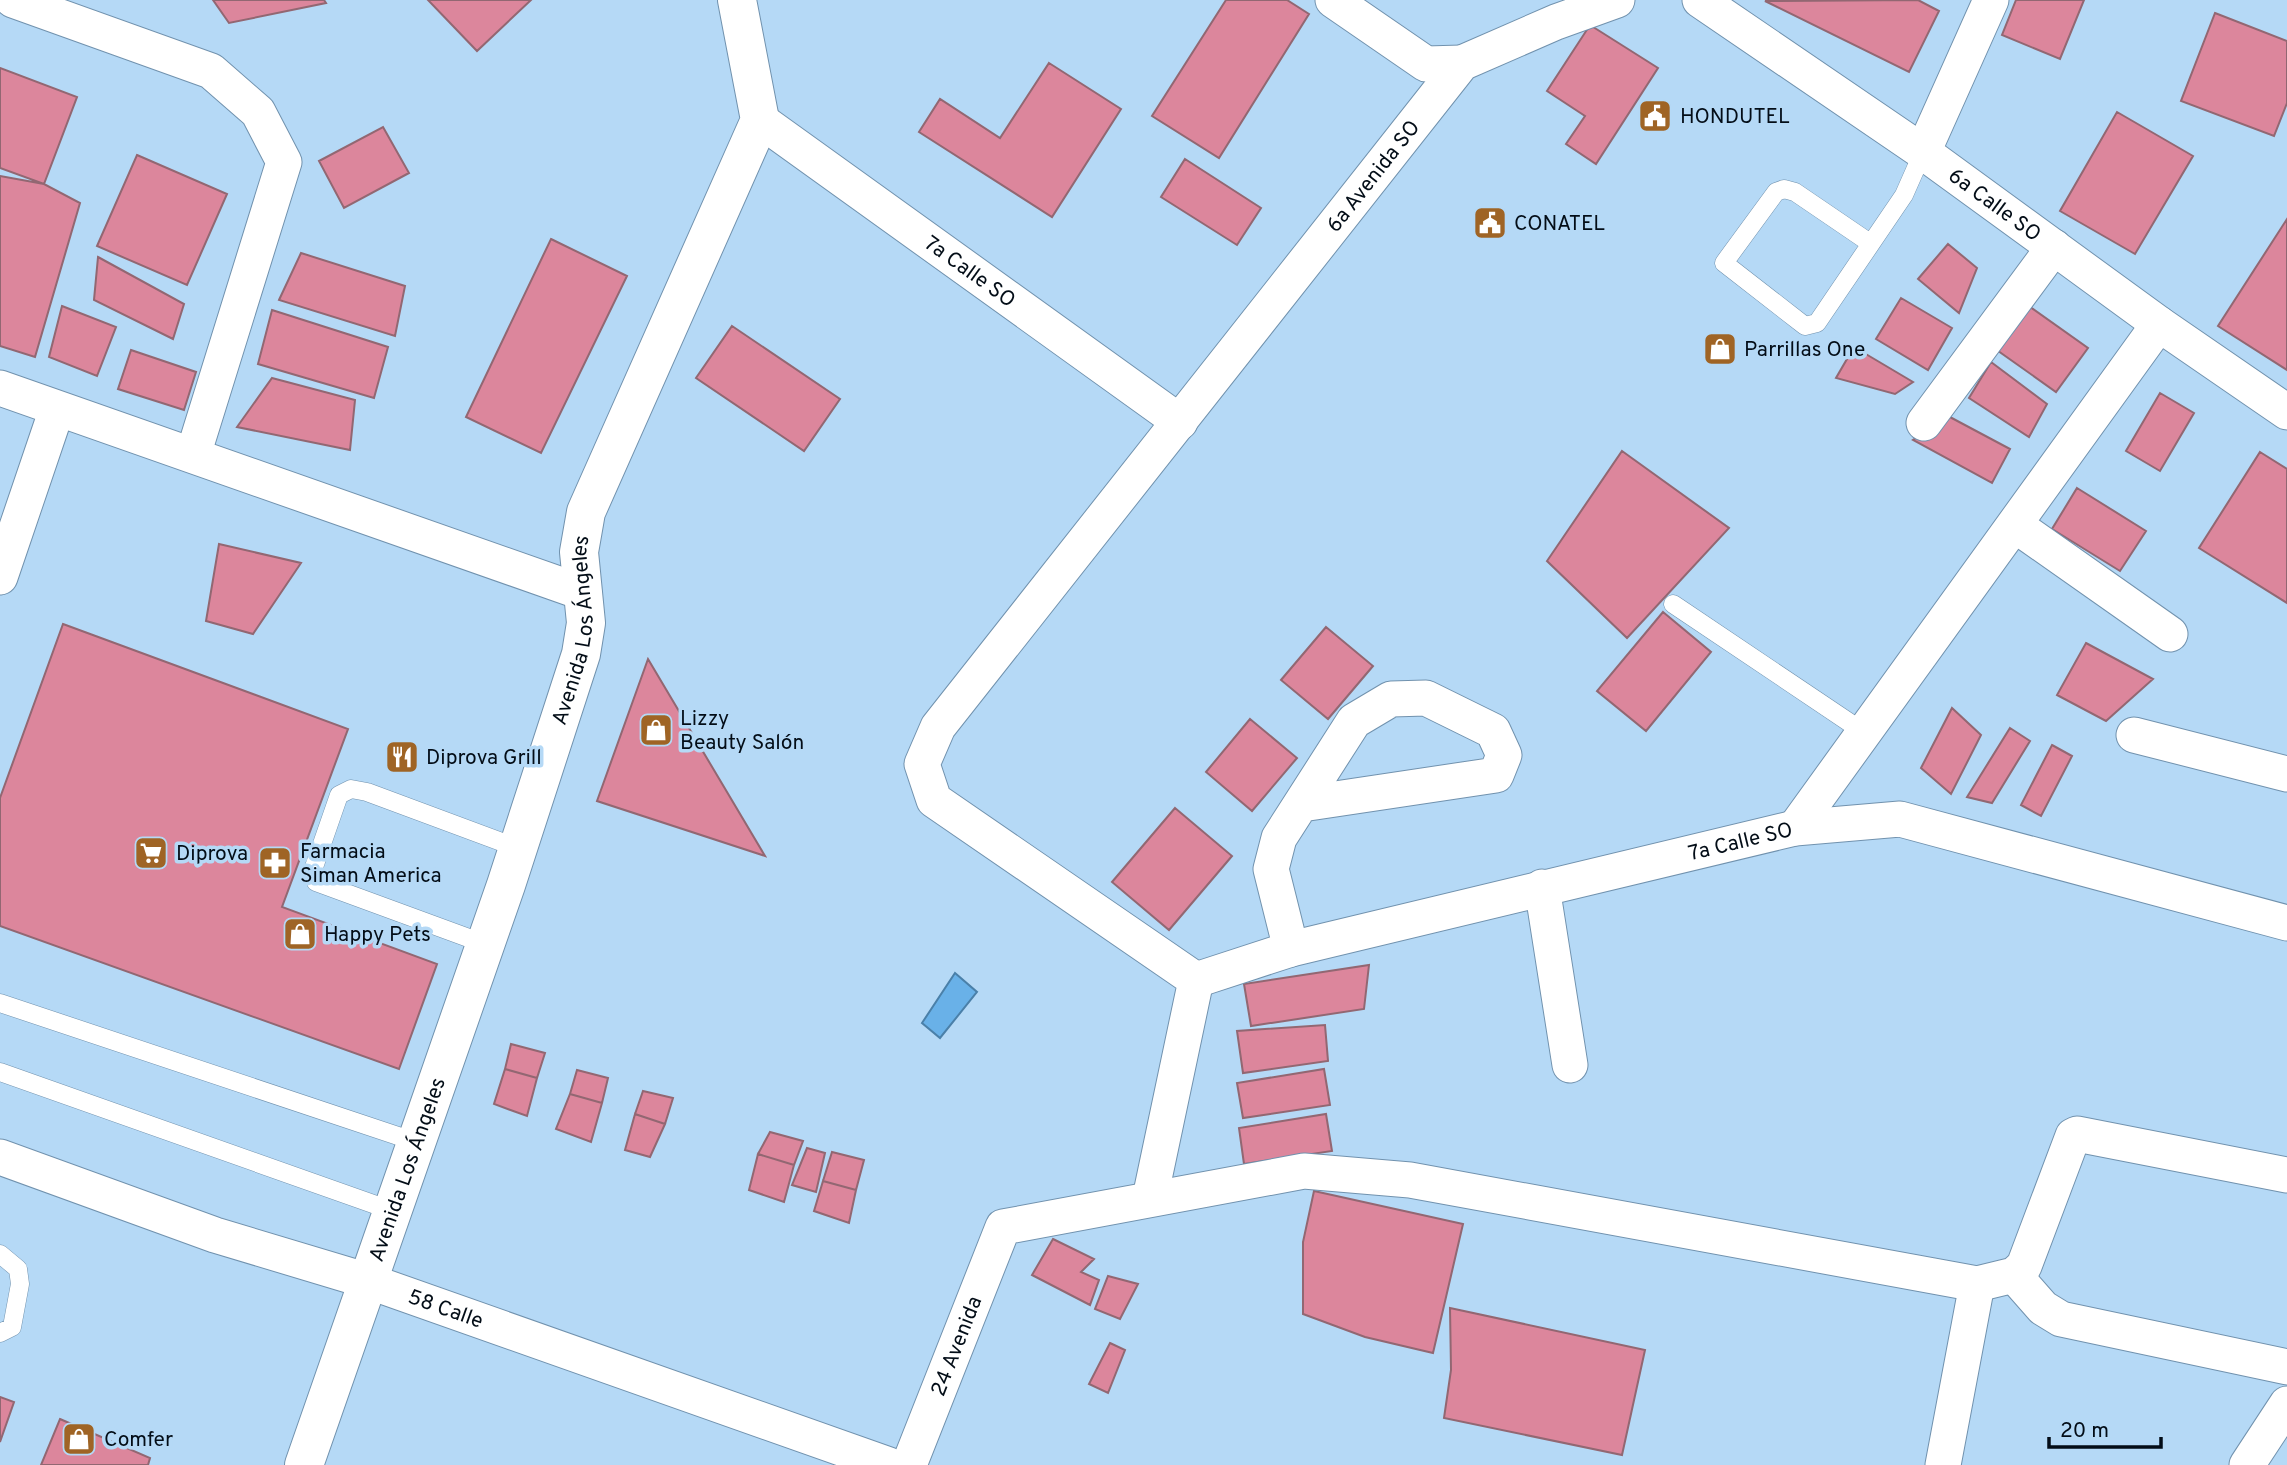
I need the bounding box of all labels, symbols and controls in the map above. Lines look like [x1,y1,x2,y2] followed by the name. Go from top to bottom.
[1636,97,1674,135] public building icon: HONDUTEL
[1680,104,1790,131] place label: HONDUTEL
[1321,115,1427,239] street label: 6a Avenida SO
[1942,163,2046,249] street label: 6a Calle SO
[1471,204,1509,242] public building icon: CONATEL
[1514,211,1605,238] place label: CONATEL
[918,230,1020,314] street label: 7a Calle SO
[1701,330,1739,368] shop icon: Parrillas One
[1744,337,1865,364] place label: Parrillas One
[547,533,601,729] street label: Avenida Los Ángeles
[680,706,804,757] place label: Lizzy Beauty Salón
[637,711,675,749] shop icon: Lizzy Beauty Salón
[383,738,421,776] restaurant icon: Diprova Grill
[426,745,542,772] place label: Diprova Grill
[1686,817,1795,868] street label: 7a Calle SO
[132,834,170,872] supermarket icon: Diprova
[300,839,442,890] place label: Farmacia Siman America
[176,841,248,868] place label: Diprova
[256,844,294,882] pharmacy icon: Farmacia Siman America
[281,915,319,953] shop icon: Happy Pets
[324,922,431,949] place label: Happy Pets
[364,1074,453,1266] street label: Avenida Los Ángeles
[404,1284,486,1336] street label: 58 Calle
[926,1293,989,1400] street label: 24 Avenida
[2049,1406,2161,1450] scale bar
[2060,1418,2109,1445] text: 20 m
[60,1420,98,1458] shop icon: Comfer
[104,1427,173,1454] place label: Comfer

